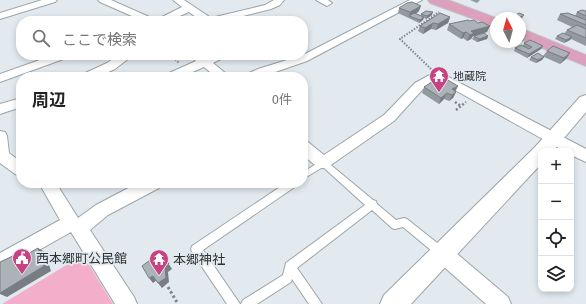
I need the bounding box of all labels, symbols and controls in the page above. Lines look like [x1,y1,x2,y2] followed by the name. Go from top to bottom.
[490,12,526,48] north arrow
[16,16,308,60] search box
[30,27,52,49] icon: search
[62,31,137,49] text: ここで検索
[428,65,450,93] temple icon: 地蔵院
[453,70,486,83] place label: 地蔵院
[32,90,66,111] text: 周辺
[272,92,292,107] text: 0件
[538,148,574,292] map controls
[538,148,574,184] button: +
[538,184,574,220] button: −
[538,220,574,256] button: locate
[11,247,33,275] public building icon: 西本郷町公民館
[148,248,170,276] temple icon: 本郷神社
[36,251,127,266] place label: 西本郷町公民館
[173,252,225,267] place label: 本郷神社
[538,256,574,292] button: layers

